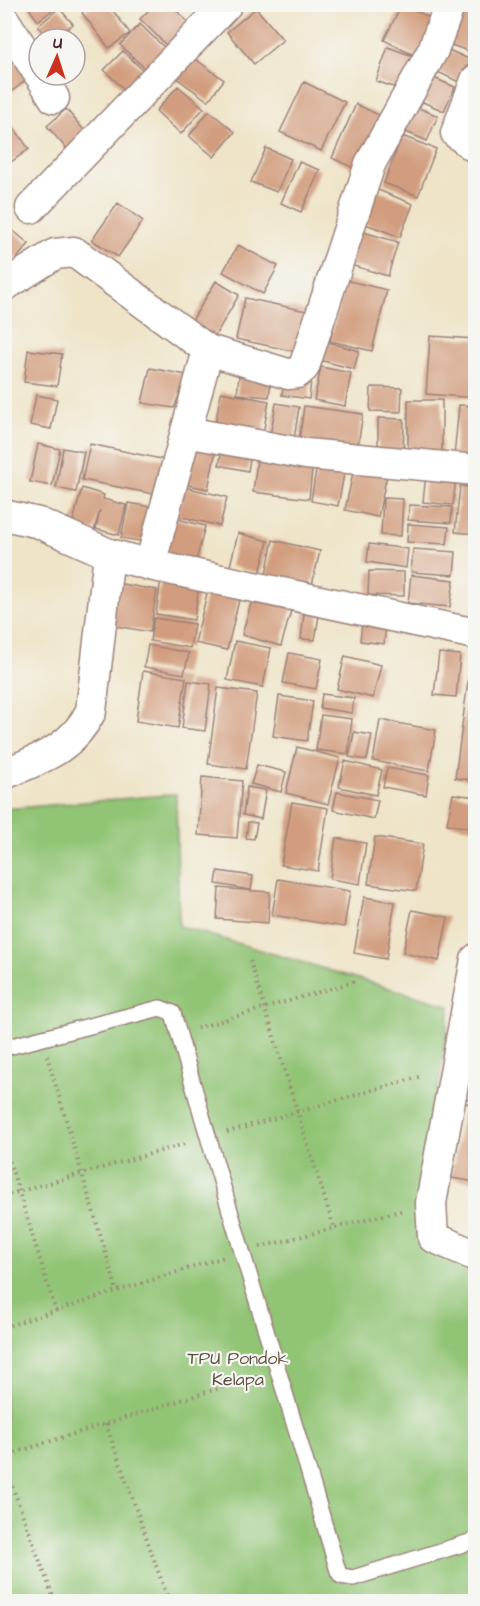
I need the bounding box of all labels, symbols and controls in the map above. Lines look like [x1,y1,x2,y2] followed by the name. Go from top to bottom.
[27,27,87,87] north arrow
[53,32,63,54] text: U
[187,1346,289,1392] park label: TPU Pondok Kelapa

